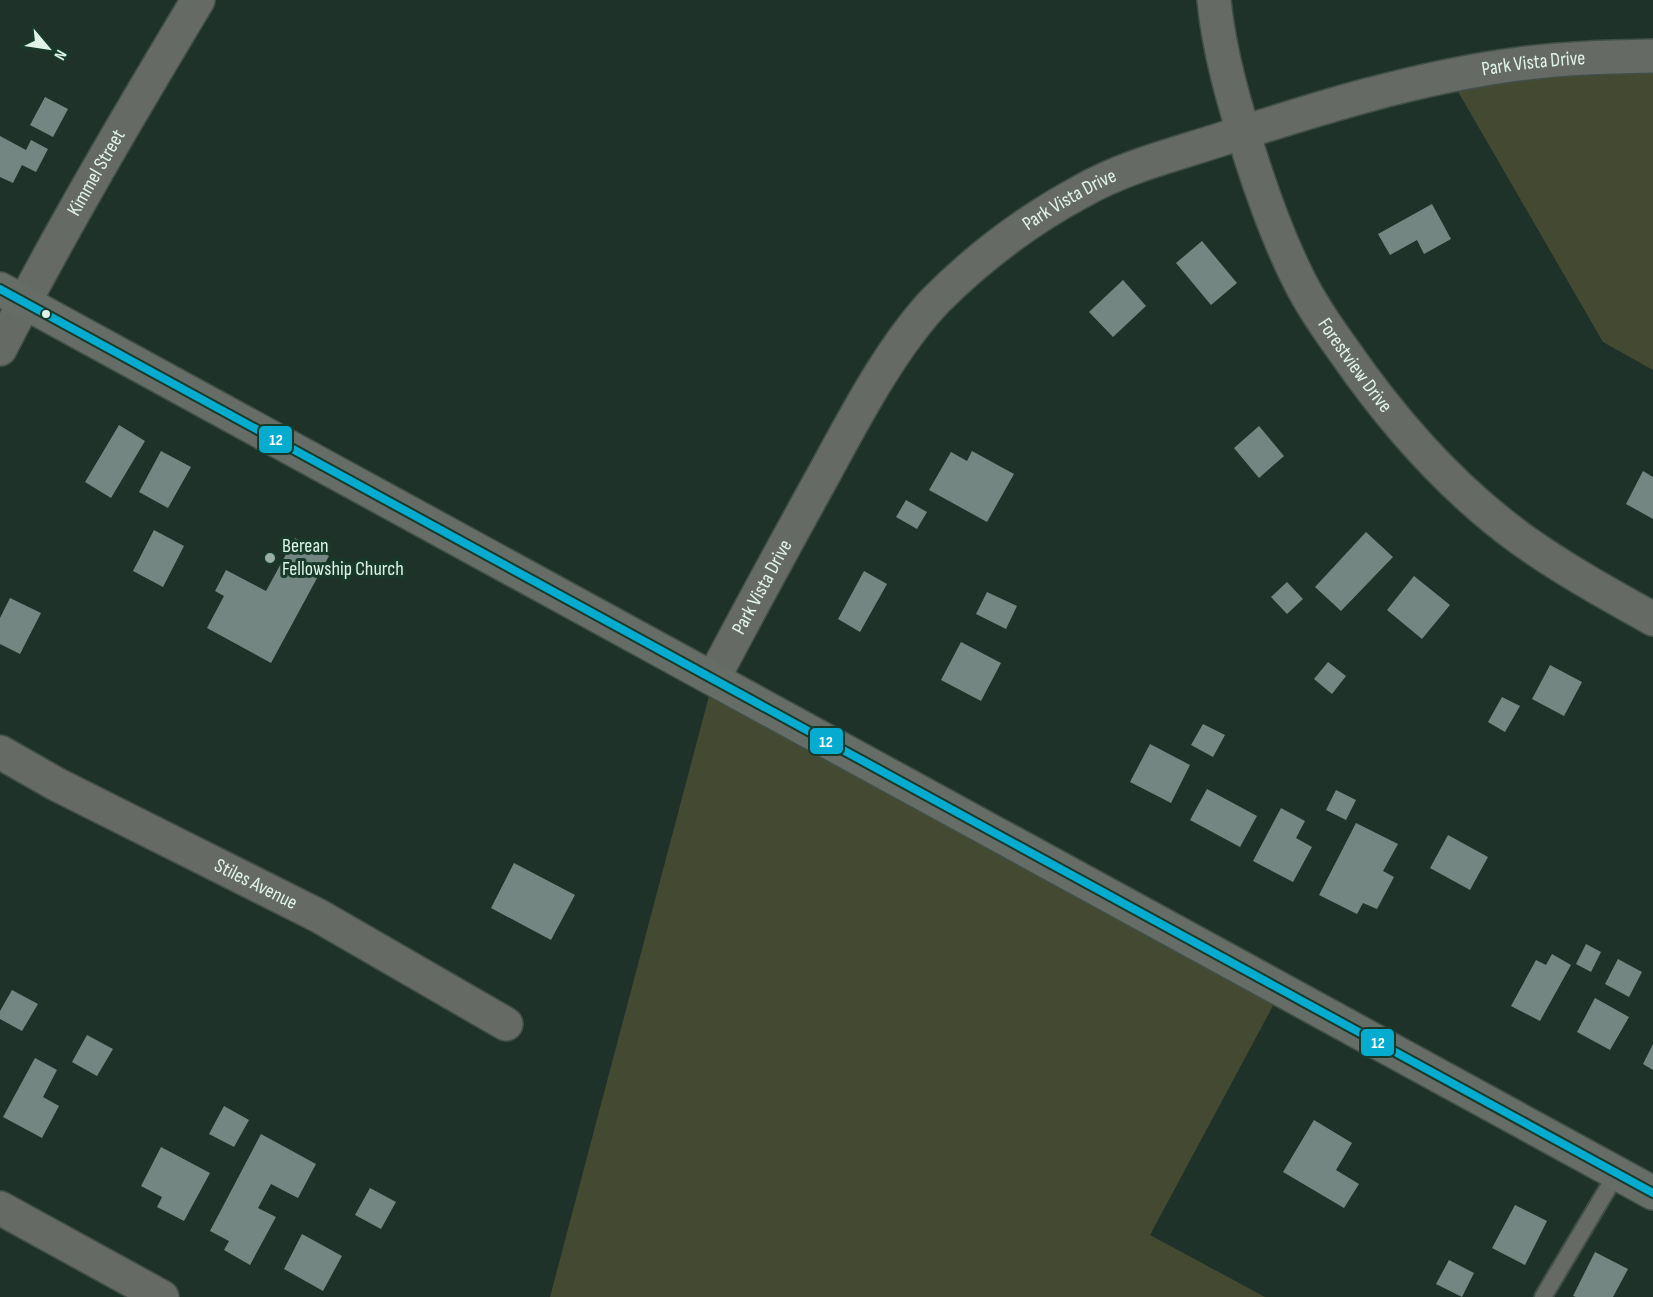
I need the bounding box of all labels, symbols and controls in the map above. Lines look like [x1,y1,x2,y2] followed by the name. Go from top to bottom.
[18,18,78,78] north arrow
[49,46,70,63] text: N
[1480,46,1586,81] street label: Park Vista Drive
[62,125,131,220] street label: Kimmel Street
[1018,164,1120,236] street label: Park Vista Drive
[40,308,52,320] unlabelled marker
[1312,314,1397,418] street label: Forestview Drive
[258,425,293,454] line badge: 12
[269,431,283,450] text: 12
[282,534,404,581] place label: Berean Fellowship Church
[727,535,798,639] street label: Park Vista Drive
[263,551,277,565] marker: Berean Fellowship Church
[809,727,844,755] line badge: 12
[819,733,833,752] text: 12
[210,853,301,915] street label: Stiles Avenue
[1360,1028,1395,1057] line badge: 12
[1371,1034,1385,1053] text: 12

